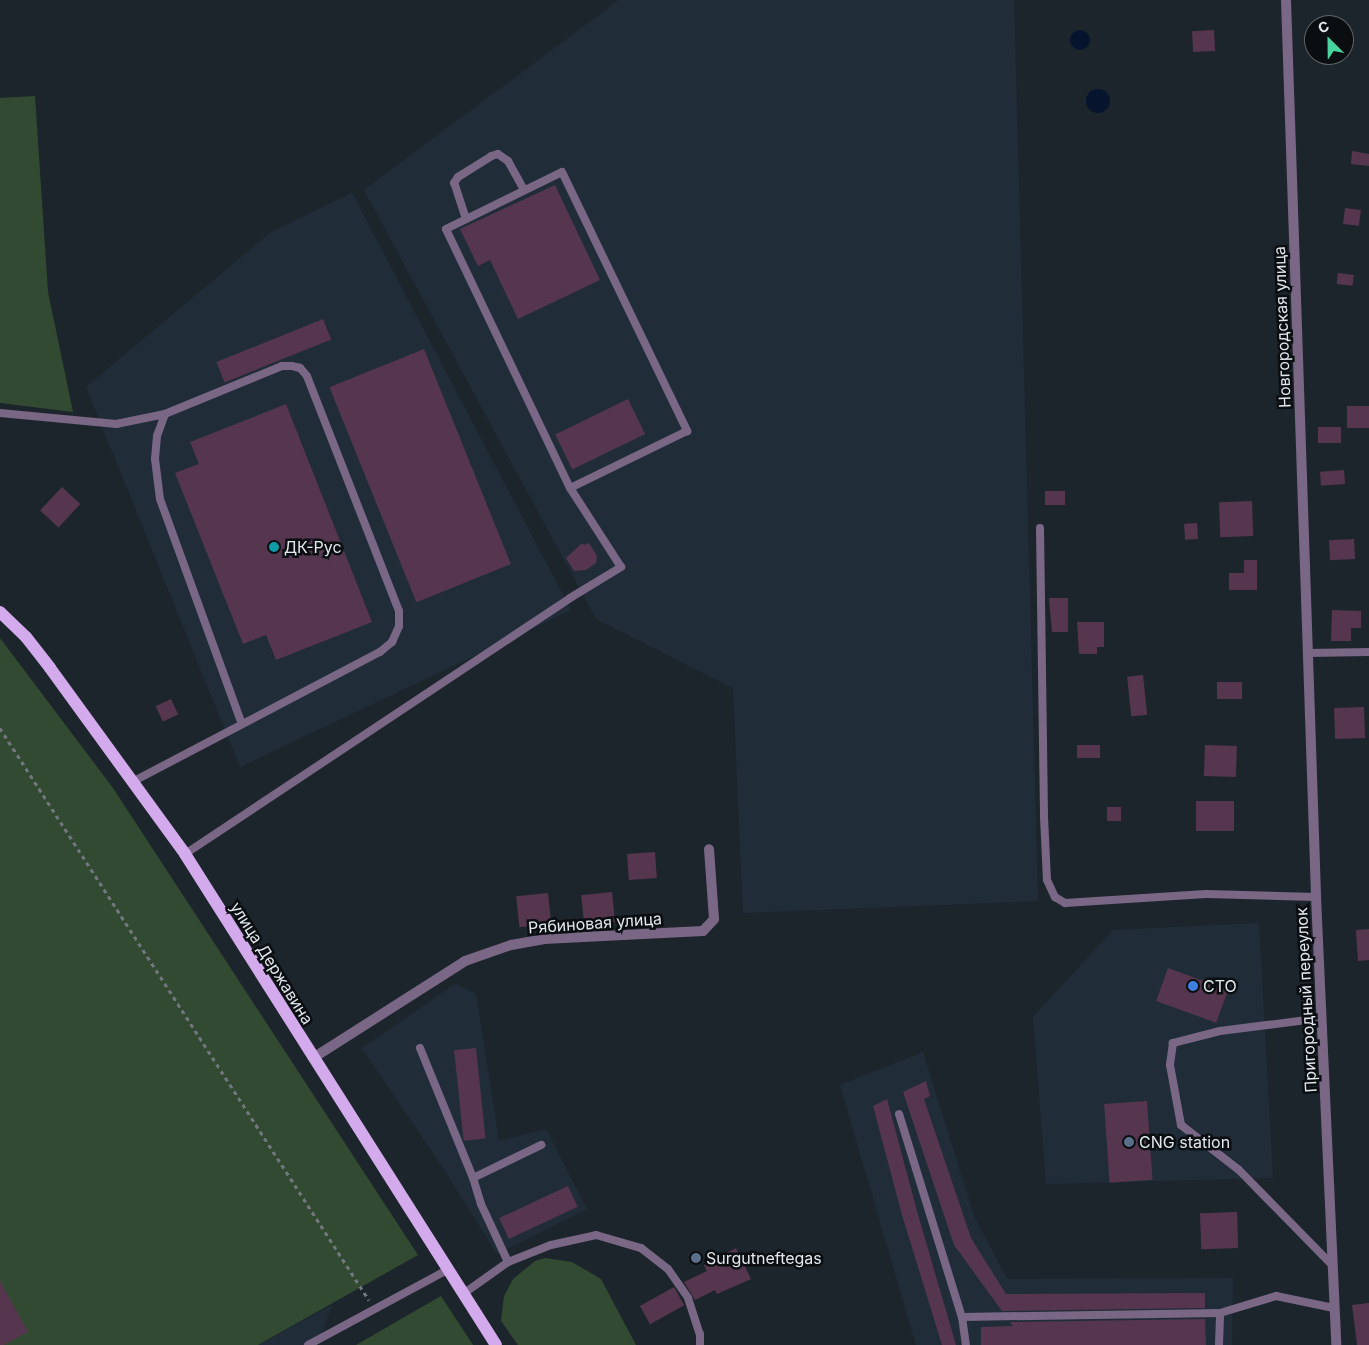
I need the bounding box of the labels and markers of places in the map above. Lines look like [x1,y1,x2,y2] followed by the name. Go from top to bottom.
[284,537,342,557] place label: ДК-Рус
[268,541,280,553] marker: ДК-Рус
[1203,976,1237,996] place label: СТО
[1187,980,1199,992] marker: СТО
[1139,1132,1230,1152] place label: CNG station
[1123,1136,1135,1148] marker: CNG station
[706,1248,822,1268] place label: Surgutneftegas
[690,1252,702,1264] marker: Surgutneftegas

